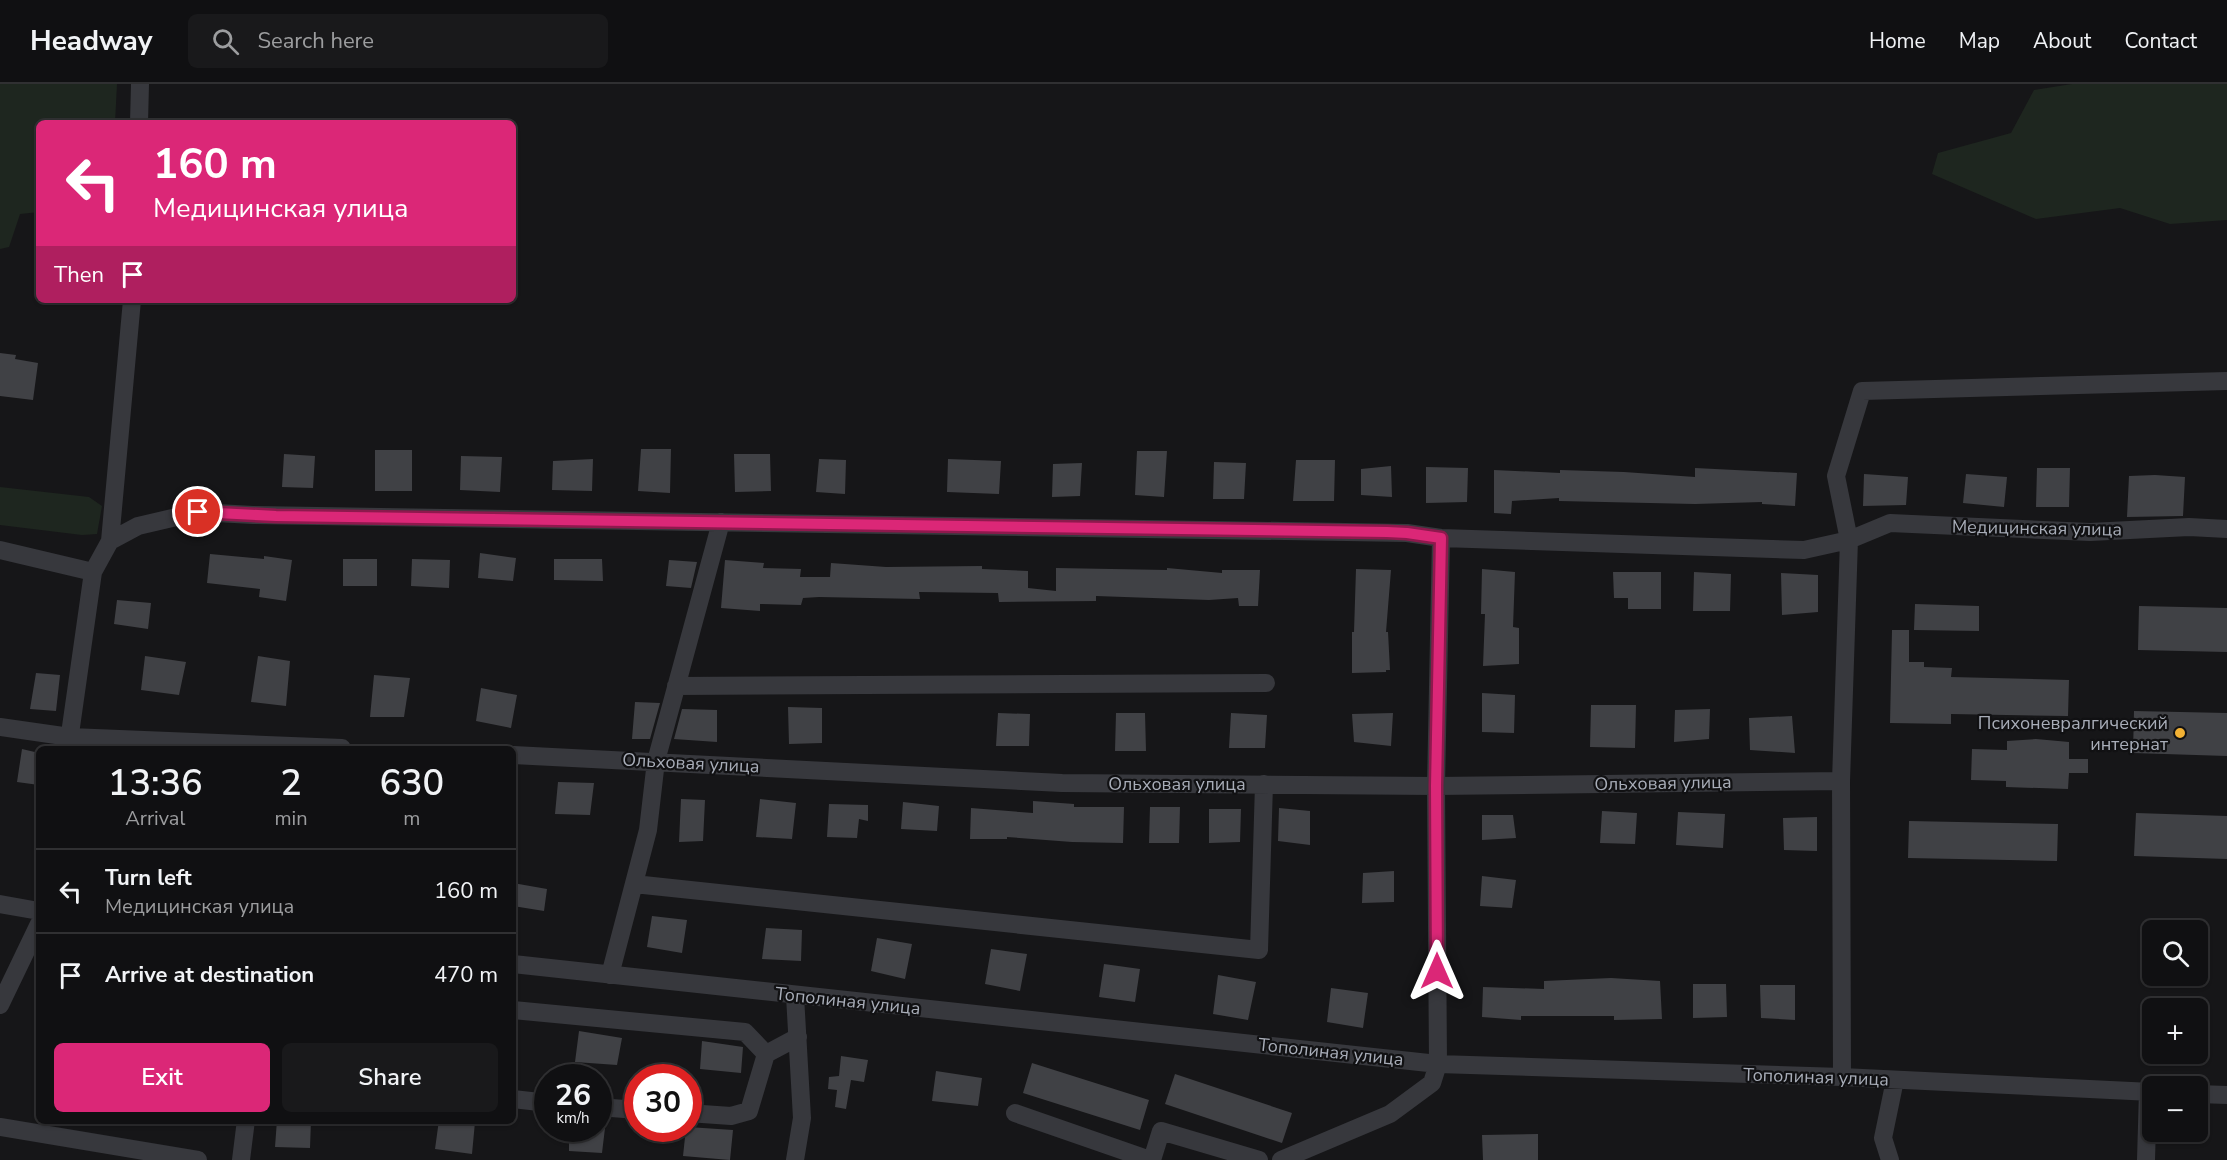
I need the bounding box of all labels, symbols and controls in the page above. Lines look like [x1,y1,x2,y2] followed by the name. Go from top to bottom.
[188,14,608,68] search box
[30,22,152,60] text: Headway
[209,25,242,58] icon: search
[257,26,374,56] text: Search here
[1869,27,1926,55] text: Home
[1959,27,2000,55] text: Map
[2033,27,2091,55] text: About
[2124,27,2197,55] text: Contact
[153,136,277,193] text: 160 m
[54,144,132,222] icon: left
[153,190,409,227] text: Медицинская улица
[116,258,149,291] icon: arrive
[54,260,104,290] text: Then
[172,486,223,537] pin
[181,495,214,528] icon: arrive
[1952,515,2122,541] street label: Медицинская улица
[1978,711,2168,756] place label: Психоневралгический интернат
[2173,726,2187,740] marker: Психоневралгический интернат
[622,747,760,779] street label: Ольховая улица
[108,759,203,808] text: 13:36
[280,759,302,808] text: 2
[379,759,444,808] text: 630
[1594,770,1732,796] street label: Ольховая улица
[1108,772,1246,796] street label: Ольховая улица
[125,805,185,832] text: Arrival
[275,805,308,832] text: min
[403,805,420,832] text: m
[105,863,192,893] text: Turn left
[54,875,87,908] icon: left
[434,876,498,906] text: 160 m
[105,893,294,920] text: Медицинская улица
[2142,920,2208,1142] map controls
[2142,920,2208,986] button: search
[1405,939,1469,1003] position arrow
[54,959,87,992] icon: arrive
[105,960,314,990] text: Arrive at destination
[434,960,498,990] text: 470 m
[774,981,922,1021] street label: Тополиная улица
[2142,998,2208,1064] button: +
[1257,1032,1405,1072] street label: Тополиная улица
[54,1043,270,1112] button: Exit
[282,1043,498,1112] button: Share
[1743,1062,1889,1092] street label: Тополиная улица
[624,1064,702,1142] speed limit sign: 30
[555,1075,591,1116] text: 26
[2142,1076,2208,1142] button: −
[556,1108,590,1128] text: km/h

